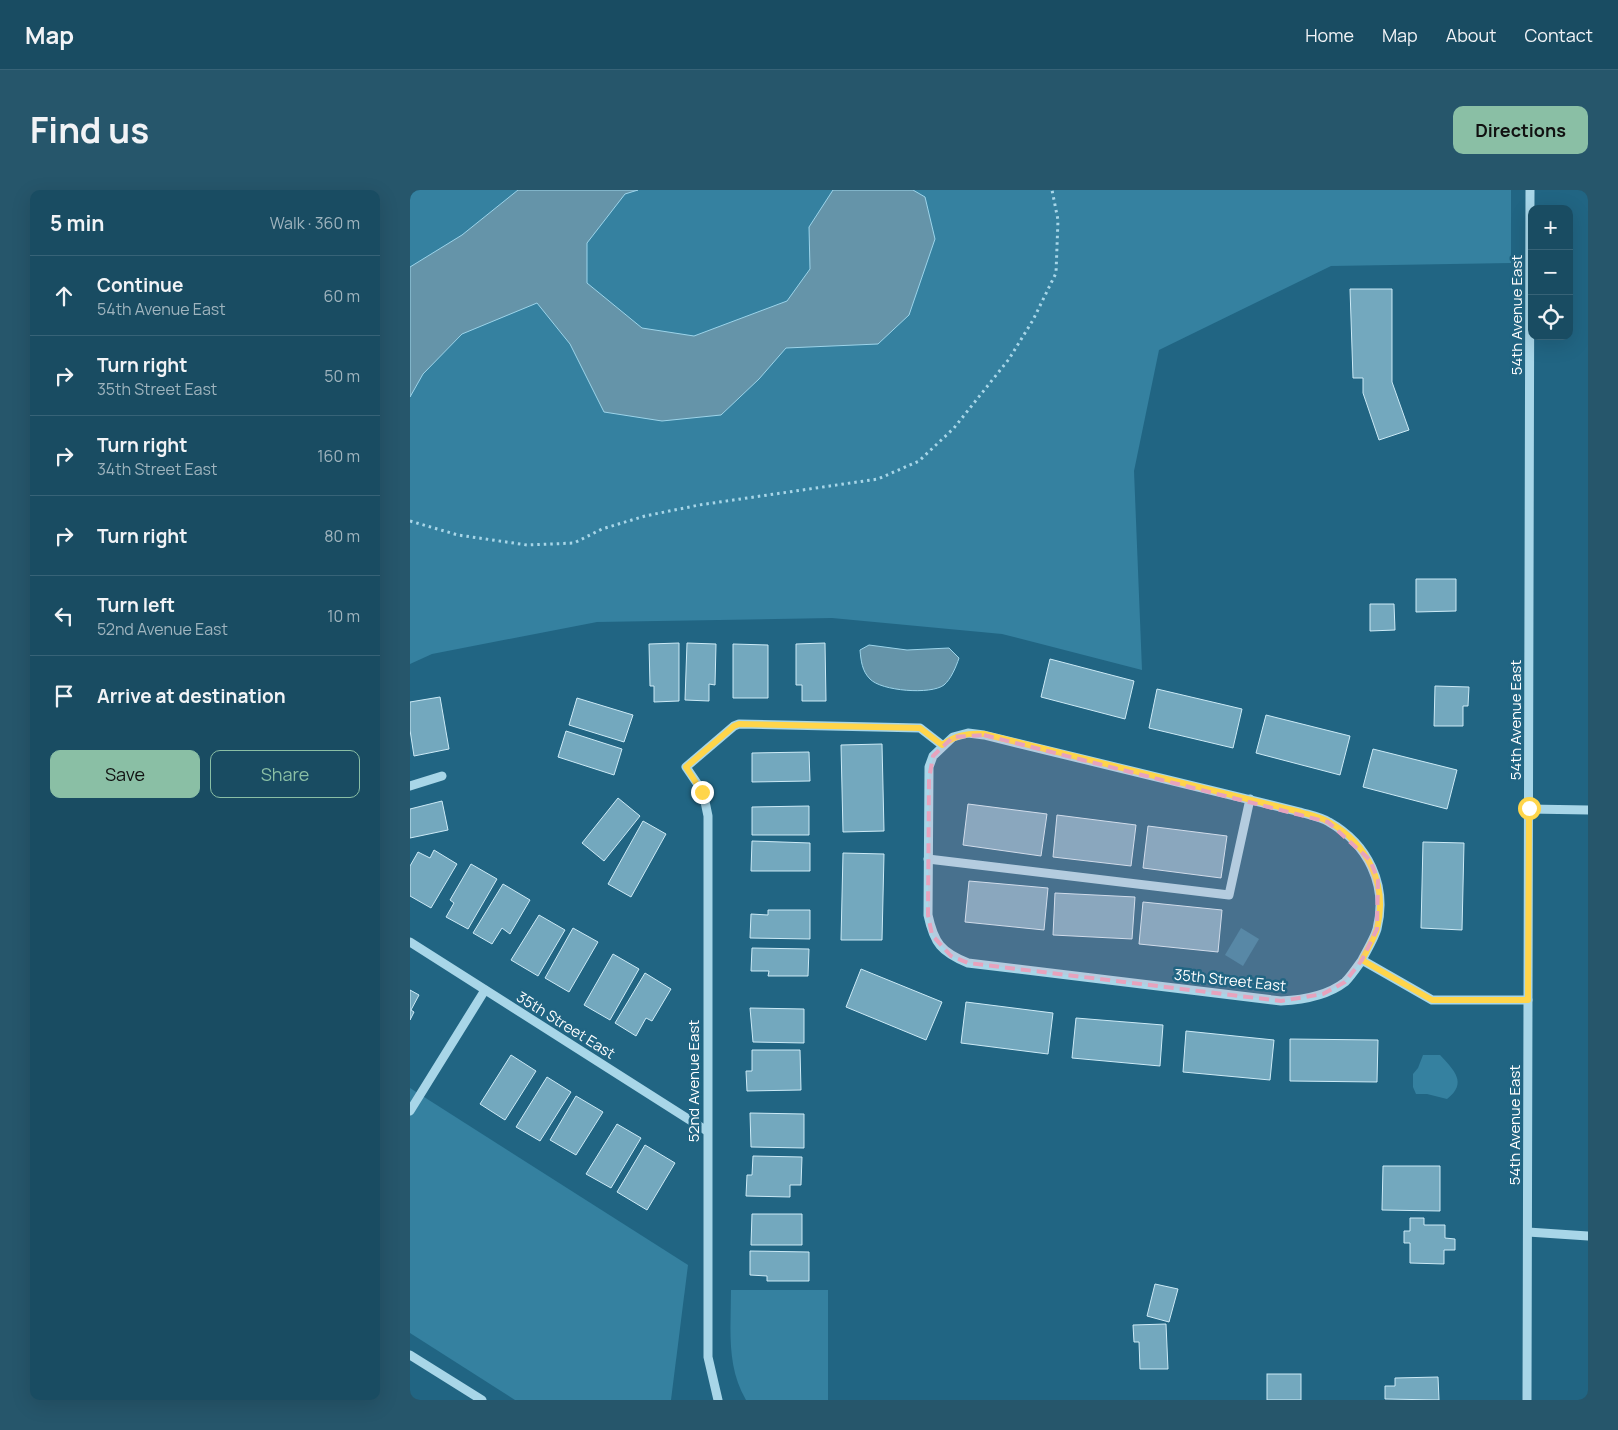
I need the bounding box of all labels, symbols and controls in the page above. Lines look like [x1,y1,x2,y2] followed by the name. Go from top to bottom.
[25,18,74,51] text: Map
[1305,23,1354,47] text: Home
[1382,23,1418,47] text: Map
[1446,23,1496,47] text: About
[1524,23,1593,47] text: Contact
[30,106,149,154] text: Find us
[1453,106,1588,154] button: Directions
[1528,205,1573,340] map controls
[1528,205,1573,250] button: +
[50,209,104,237] text: 5 min
[270,212,360,234] text: Walk · 360 m
[1528,250,1573,295] button: −
[1506,255,1527,375] street label: 54th Avenue East
[97,272,183,298] text: Continue
[50,282,78,310] icon: ahead
[324,285,360,307] text: 60 m
[1528,295,1573,340] button: locate
[97,298,226,320] text: 54th Avenue East
[97,352,187,378] text: Turn right
[50,362,78,390] icon: right
[324,365,360,387] text: 50 m
[97,378,217,400] text: 35th Street East
[97,432,187,458] text: Turn right
[50,442,78,470] icon: right
[317,445,360,467] text: 160 m
[97,458,217,480] text: 34th Street East
[50,522,78,550] icon: right
[97,523,187,549] text: Turn right
[324,525,360,547] text: 80 m
[97,592,175,618] text: Turn left
[50,602,78,630] icon: left
[327,605,360,627] text: 10 m
[97,618,228,640] text: 52nd Avenue East
[1505,660,1526,780] street label: 54th Avenue East
[50,682,78,710] icon: arrive
[97,683,286,709] text: Arrive at destination
[50,750,200,798] button: Save
[210,750,360,798] button: Share
[691,781,714,804] route end
[1518,797,1541,820] route start
[1173,964,1287,996] street label: 35th Street East
[513,986,619,1064] street label: 35th Street East
[683,1020,704,1142] street label: 52nd Avenue East
[1504,1065,1525,1185] street label: 54th Avenue East

